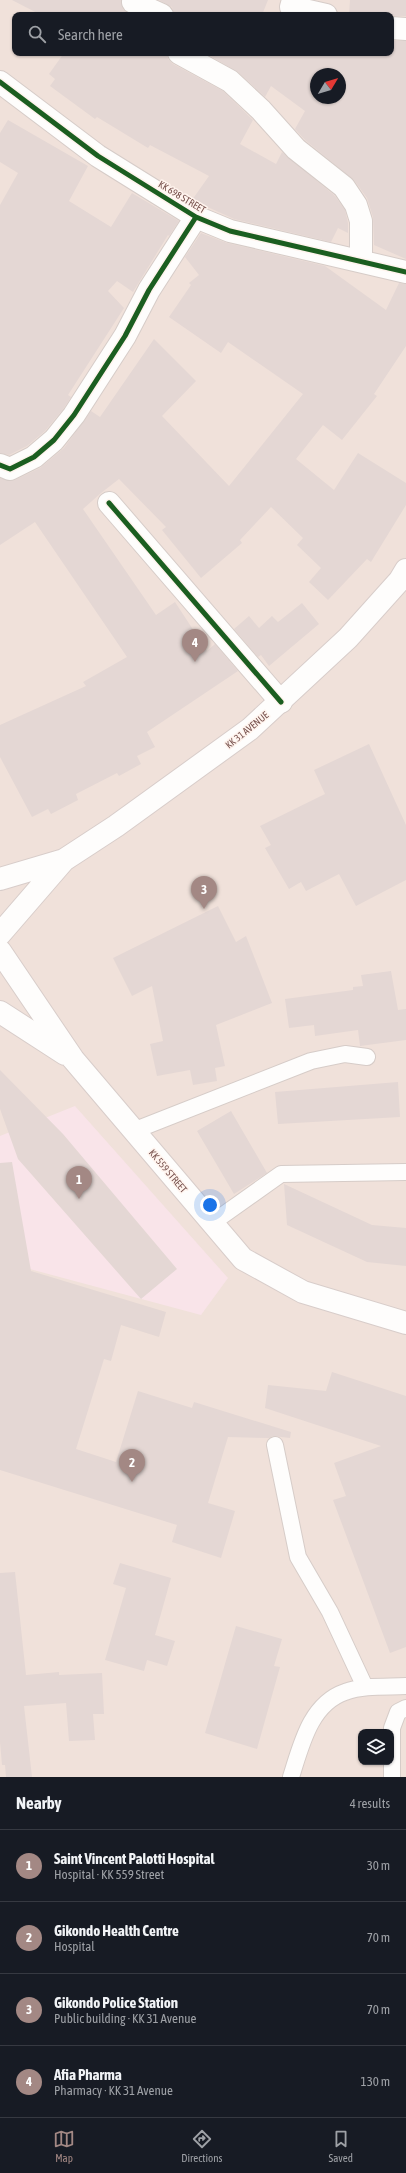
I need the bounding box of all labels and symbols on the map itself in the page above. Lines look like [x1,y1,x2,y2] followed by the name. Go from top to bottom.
[310,68,346,104] north arrow
[156,179,208,216] street label: KK 698 STREET
[182,629,208,662] pin: 4
[223,709,271,751] street label: KK 31 AVENUE
[191,876,217,909] pin: 3
[147,1147,190,1195] street label: KK 559 STREET
[66,1166,92,1199] pin: 1
[200,1195,220,1215] your location
[119,1449,145,1482] pin: 2

